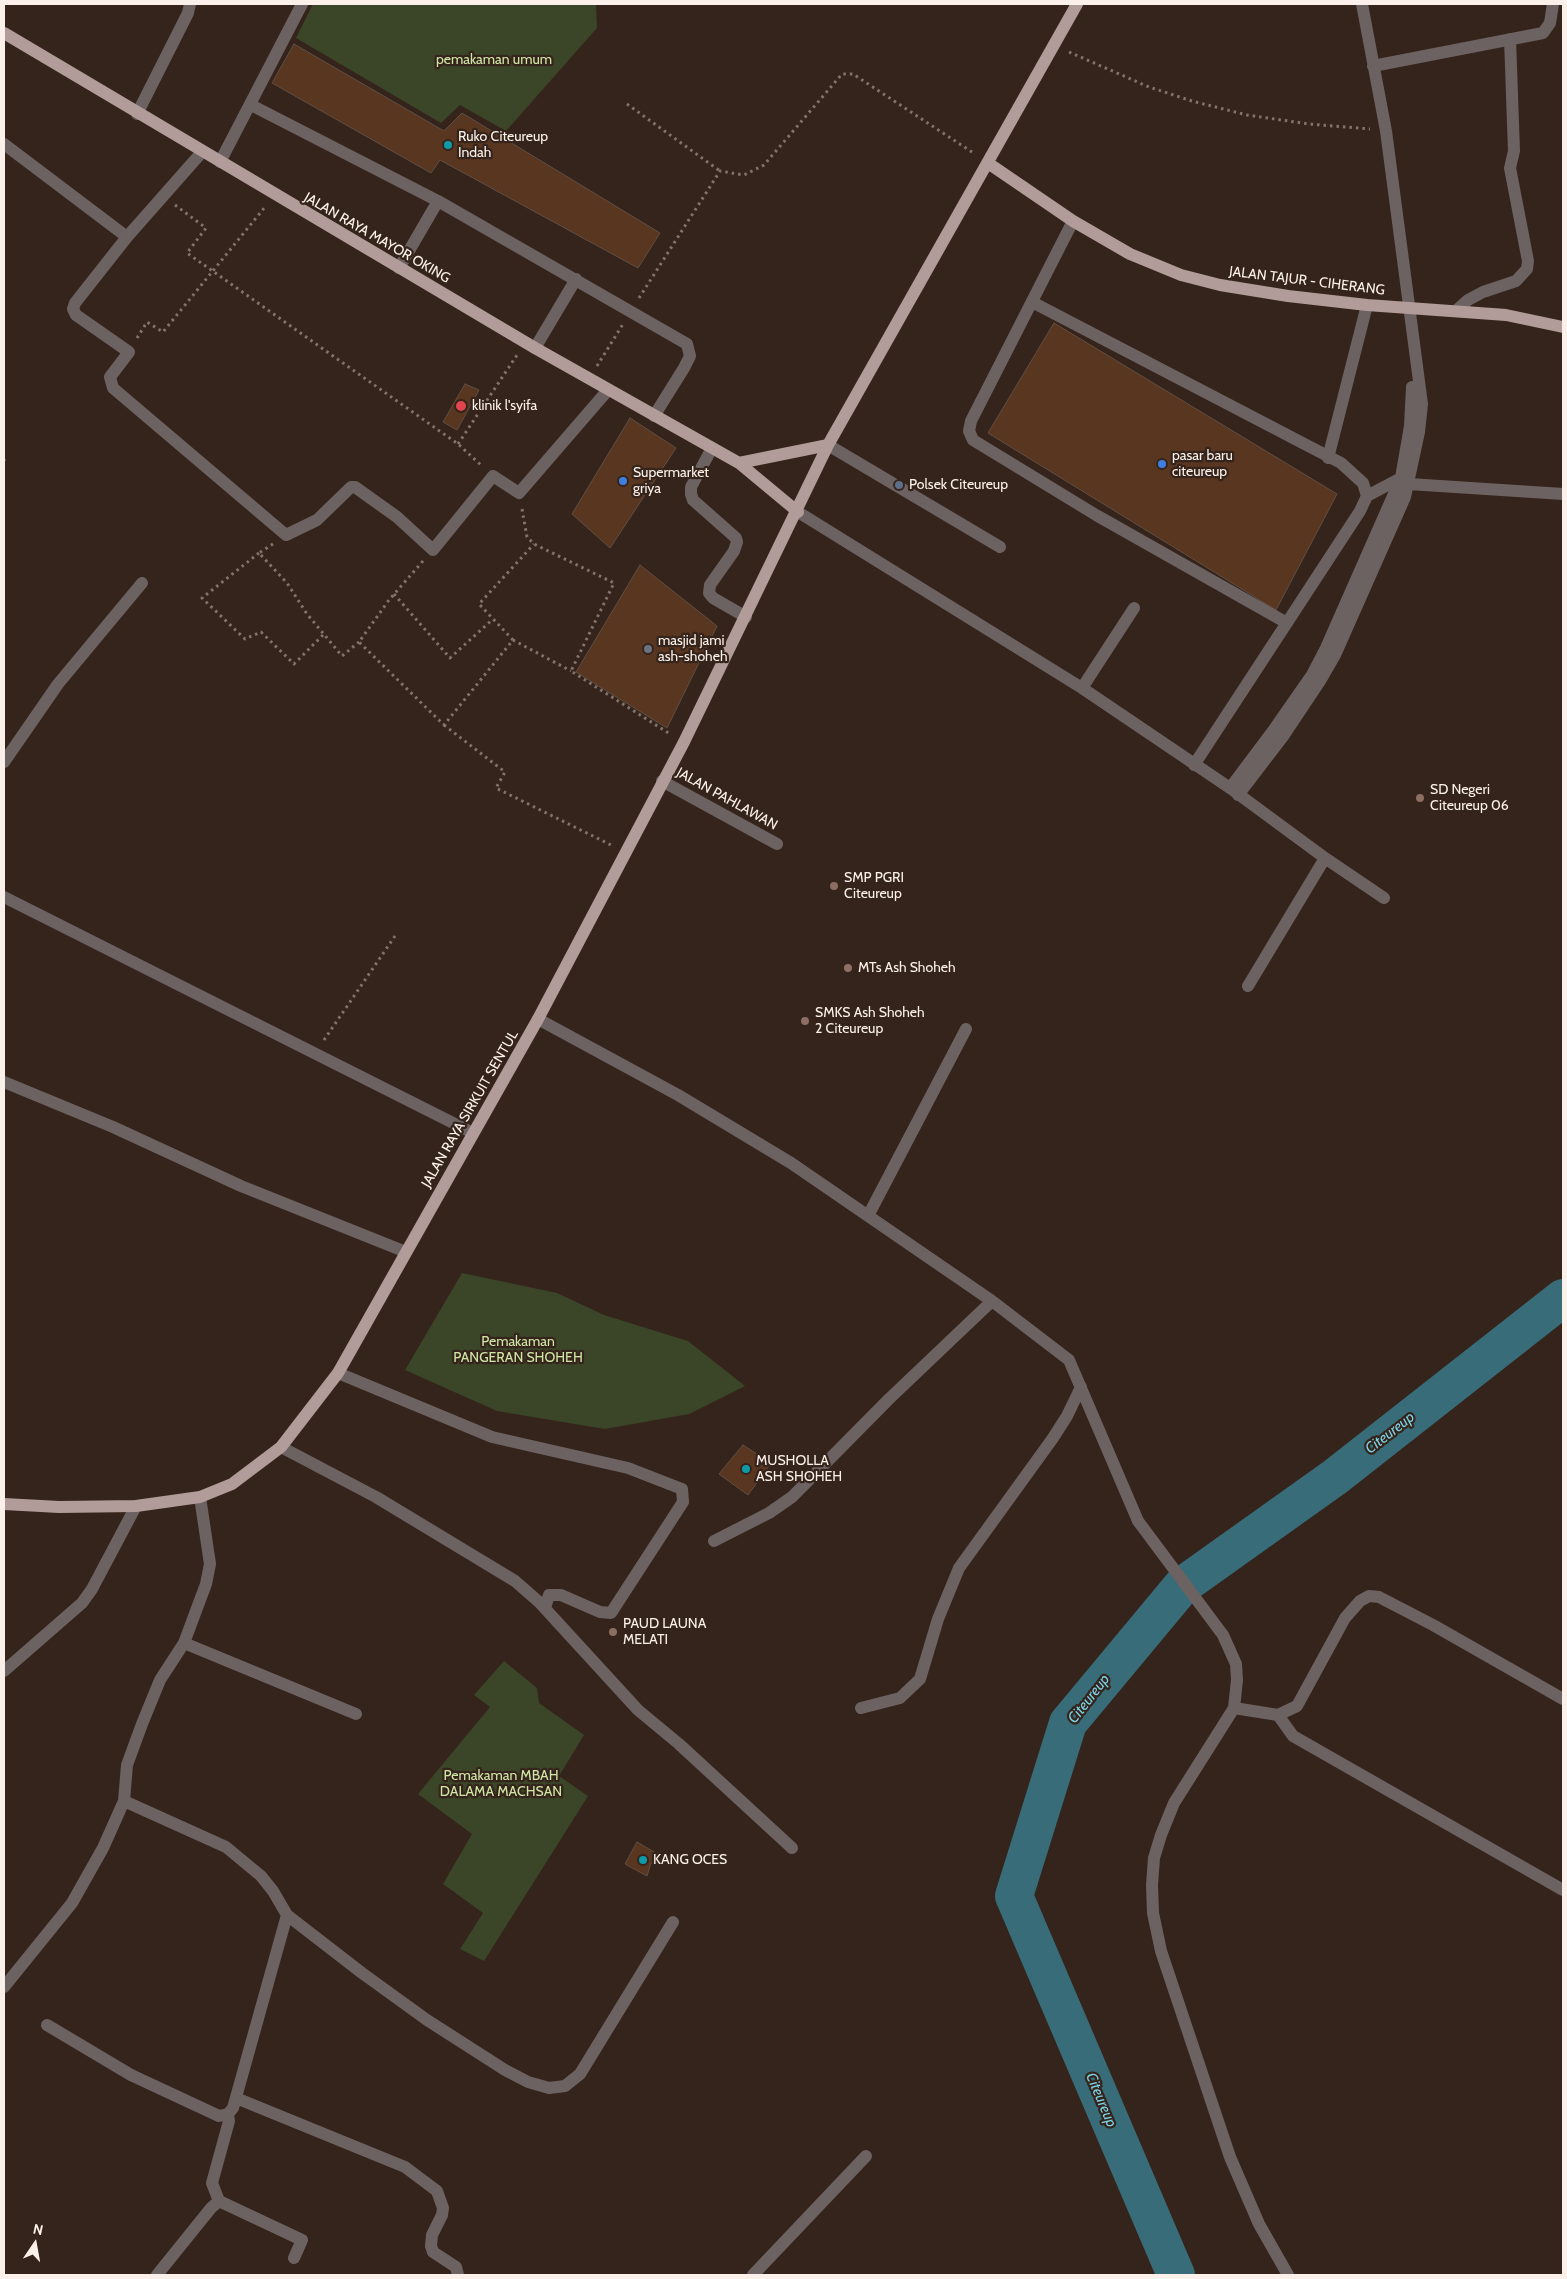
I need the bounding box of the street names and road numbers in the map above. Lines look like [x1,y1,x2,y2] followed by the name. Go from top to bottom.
[301,189,453,287] street label: JALAN RAYA MAYOR OKING
[1228,263,1386,299] street label: JALAN TAJUR - CIHERANG
[673,764,781,834] street label: JALAN PAHLAWAN
[418,1027,522,1191] street label: JALAN RAYA SIRKUIT SENTUL

